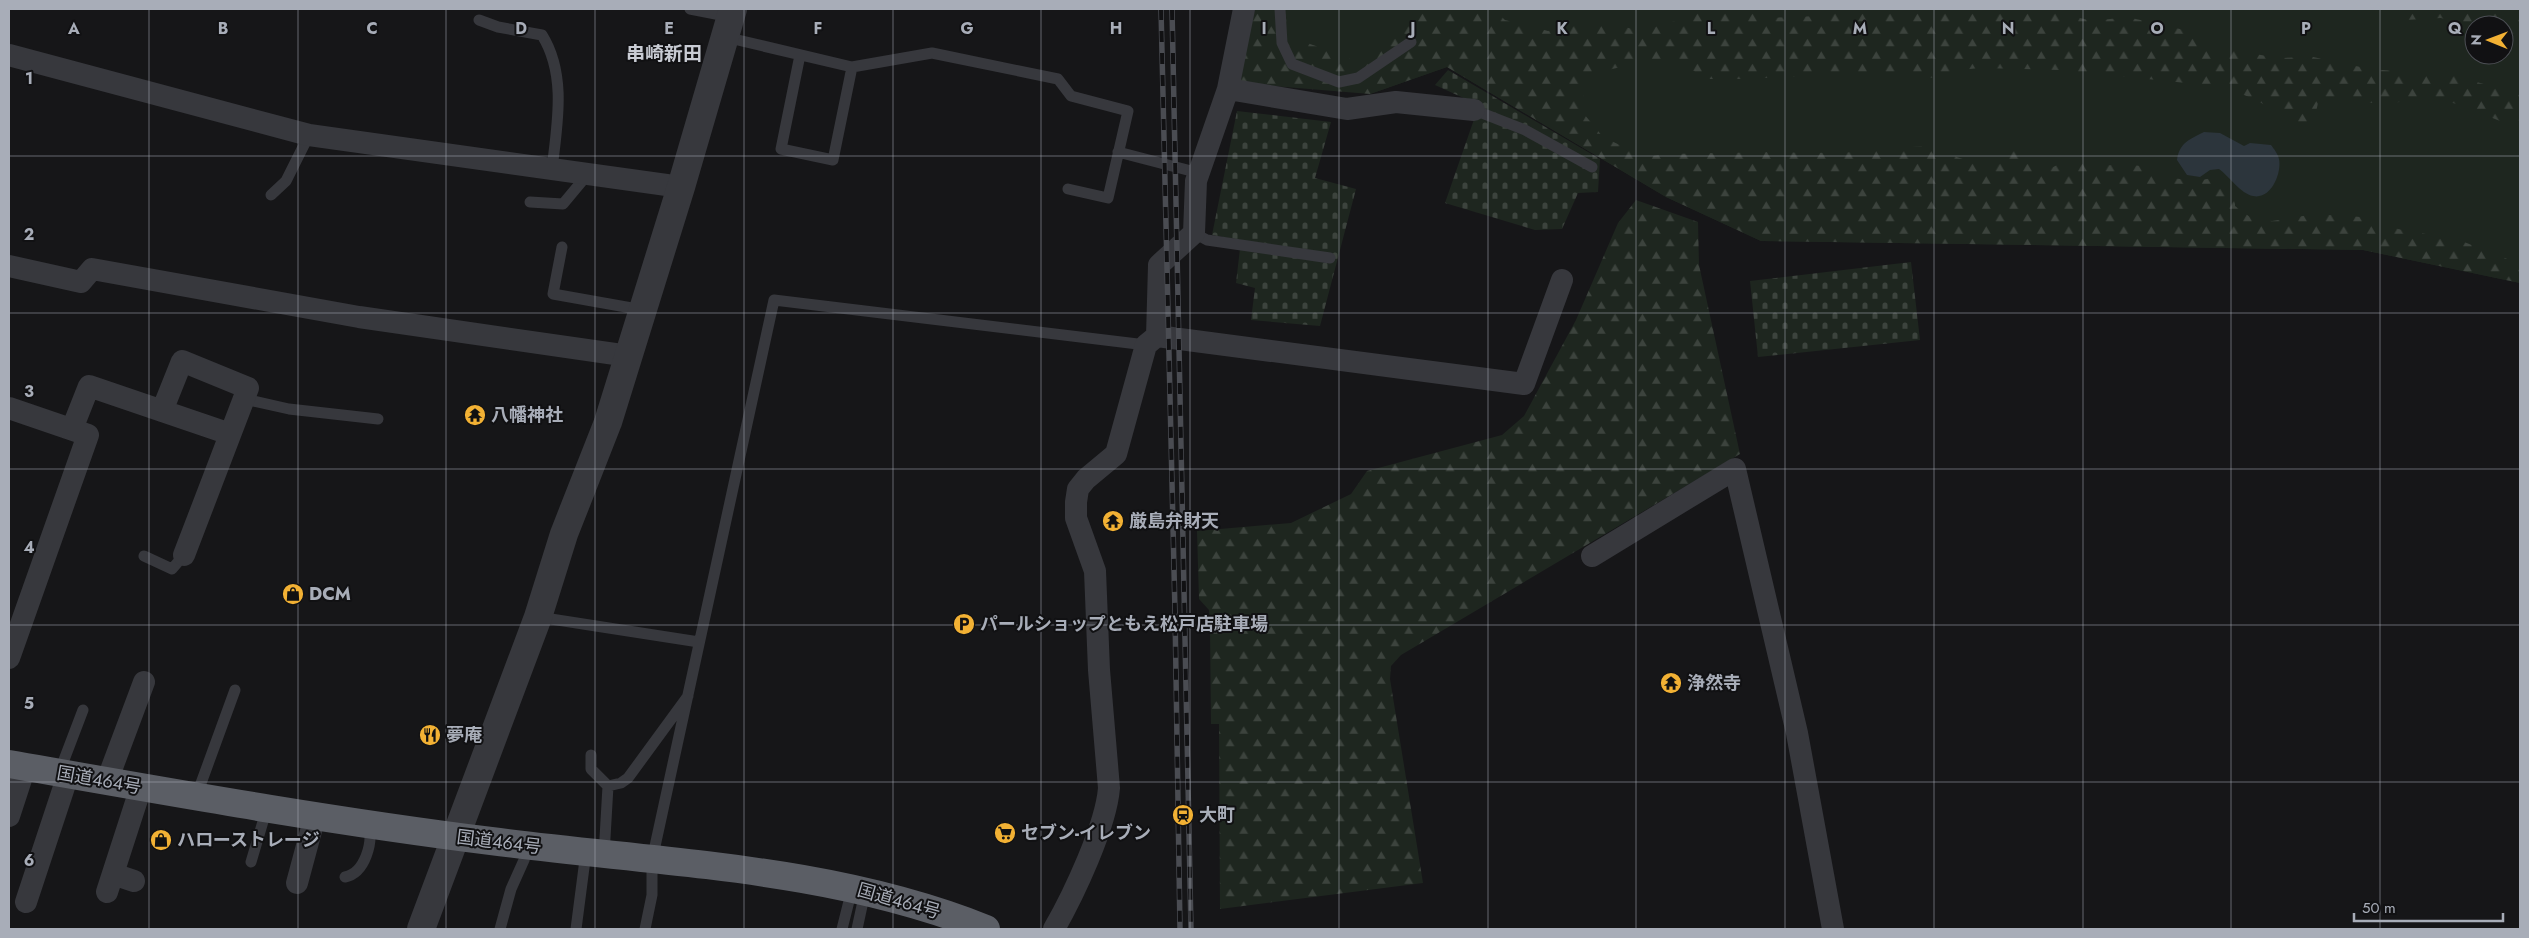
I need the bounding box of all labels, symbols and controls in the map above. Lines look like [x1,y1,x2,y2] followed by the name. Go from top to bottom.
[2464,15,2514,65] north arrow
[67,17,80,40] text: A
[218,17,228,40] text: B
[366,17,378,40] text: C
[515,17,527,40] text: D
[664,17,674,40] text: E
[814,17,822,40] text: F
[960,17,974,40] text: G
[1110,17,1122,40] text: H
[1261,17,1267,40] text: I
[1407,17,1416,40] text: J
[1556,17,1568,40] text: K
[1707,17,1716,40] text: L
[1853,17,1867,40] text: M
[2002,17,2014,40] text: N
[2150,17,2164,40] text: O
[2301,17,2311,40] text: P
[2448,17,2462,40] text: Q
[2466,34,2486,46] text: N
[626,40,702,67] district label: 串崎新田
[25,67,33,90] text: 1
[24,223,34,246] text: 2
[24,380,34,403] text: 3
[491,402,563,428] place label: 八幡神社
[463,403,487,427] temple icon: 八幡神社
[1129,508,1219,534] place label: 厳島弁財天
[1101,509,1125,533] temple icon: 厳島弁財天
[23,536,35,559] text: 4
[309,581,351,607] place label: DCM
[281,582,305,606] shop icon: DCM
[980,611,1268,637] place label: パールショップともえ松戸店駐車場
[952,612,976,636] parking icon: パールショップともえ松戸店駐車場
[1687,670,1741,696] place label: 浄然寺
[1659,671,1683,695] temple icon: 浄然寺
[24,692,34,715] text: 5
[446,722,482,748] place label: 夢庵
[418,723,442,747] restaurant icon: 夢庵
[55,760,143,800] street label: 国道464号
[1199,802,1235,828] place label: 大町
[1171,803,1195,827] station icon: 大町
[1021,820,1151,846] place label: セブン-イレブン
[993,821,1017,845] supermarket icon: セブン-イレブン
[455,824,543,860] street label: 国道464号
[177,827,320,853] place label: ハローストレージ
[149,828,173,852] shop icon: ハローストレージ
[24,849,34,872] text: 6
[854,877,944,925] street label: 国道464号
[2354,890,2503,922] scale bar
[2362,897,2396,919] text: 50 m

